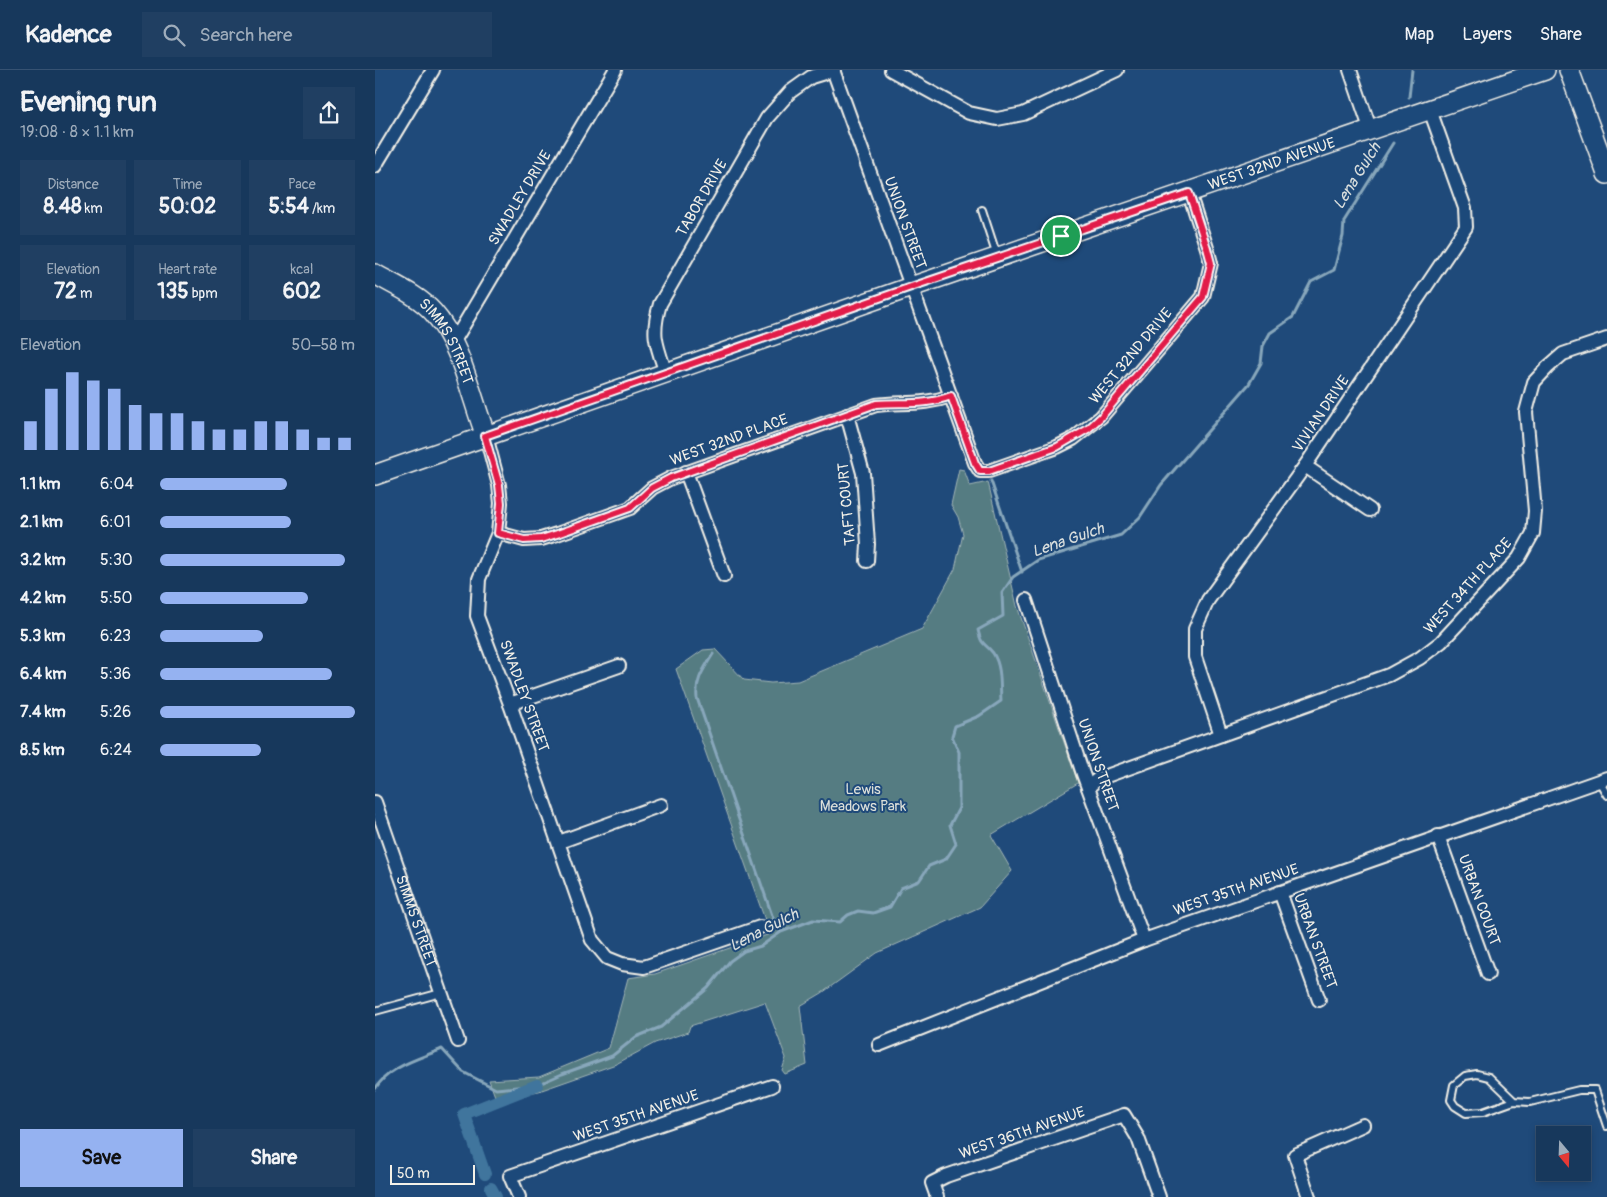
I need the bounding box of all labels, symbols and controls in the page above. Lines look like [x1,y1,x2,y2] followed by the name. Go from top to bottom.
[142,12,492,57] search box
[25,20,112,49] text: Kadence
[160,21,188,49] icon: search
[200,23,292,47] text: Search here
[1405,23,1434,46] text: Map
[1462,23,1512,46] text: Layers
[1540,23,1582,46] text: Share
[20,85,157,120] text: Evening run
[303,87,355,139] button: share
[20,122,134,142] text: 19:08 · 8 × 1.1 km
[1205,133,1338,194] street label: WEST 32ND AVENUE
[1329,138,1386,213] water label: Lena Gulch
[484,147,556,249] street label: SWADLEY DRIVE
[672,156,732,240] street label: TABOR DRIVE
[880,174,930,272] street label: UNION STREET
[48,176,99,193] text: Distance
[173,176,202,193] text: Time
[288,176,316,193] text: Pace
[44,193,81,220] text: 8.48
[159,193,216,220] text: 50:02
[268,193,309,220] text: 5:54
[81,200,103,217] text: km
[309,200,335,217] text: /km
[1040,215,1082,257] pin
[1047,222,1075,250] icon: arrive
[46,261,100,278] text: Elevation
[158,261,217,278] text: Heart rate
[290,261,313,278] text: kcal
[54,278,77,305] text: 72
[157,278,189,305] text: 135
[283,278,321,305] text: 602
[77,285,92,302] text: m
[189,285,218,302] text: bpm
[415,294,478,387] street label: SIMMS STREET
[1085,304,1177,408] street label: WEST 32ND DRIVE
[20,335,81,355] text: Elevation
[292,335,355,355] text: 50–58 m
[1288,372,1354,456] street label: VIVIAN DRIVE
[667,410,791,470] street label: WEST 32ND PLACE
[834,462,860,546] street label: TAFT COURT
[20,474,60,494] text: 1.1 km
[100,474,134,494] text: 6:04
[20,512,63,532] text: 2.1 km
[100,512,131,532] text: 6:01
[1029,518,1108,562] water label: Lena Gulch
[1420,534,1516,638] street label: WEST 34TH PLACE
[20,550,66,570] text: 3.2 km
[100,550,133,570] text: 5:30
[20,588,66,608] text: 4.2 km
[100,588,133,608] text: 5:50
[20,626,65,646] text: 5.3 km
[100,626,131,646] text: 6:23
[495,637,553,755] street label: SWADLEY STREET
[20,664,66,684] text: 6.4 km
[100,664,131,684] text: 5:36
[20,702,66,722] text: 7.4 km
[100,702,131,722] text: 5:26
[1073,716,1123,814] street label: UNION STREET
[20,740,65,760] text: 8.5 km
[100,740,132,760] text: 6:24
[820,780,907,816] park label: Lewis Meadows Park
[1454,852,1504,948] street label: URBAN COURT
[1171,860,1301,920] street label: WEST 35TH AVENUE
[392,872,441,970] street label: SIMMS STREET
[1289,891,1341,991] street label: URBAN STREET
[726,903,803,956] water label: Lena Gulch
[571,1086,701,1146] street label: WEST 35TH AVENUE
[957,1102,1088,1163] street label: WEST 36TH AVENUE
[1536,1126,1591,1181] north arrow
[1536,1126,1591,1181] map controls
[20,1129,183,1187] button: Save
[193,1129,355,1187] button: Share
[390,1162,475,1185] scale bar
[397,1165,430,1182] text: 50 m

